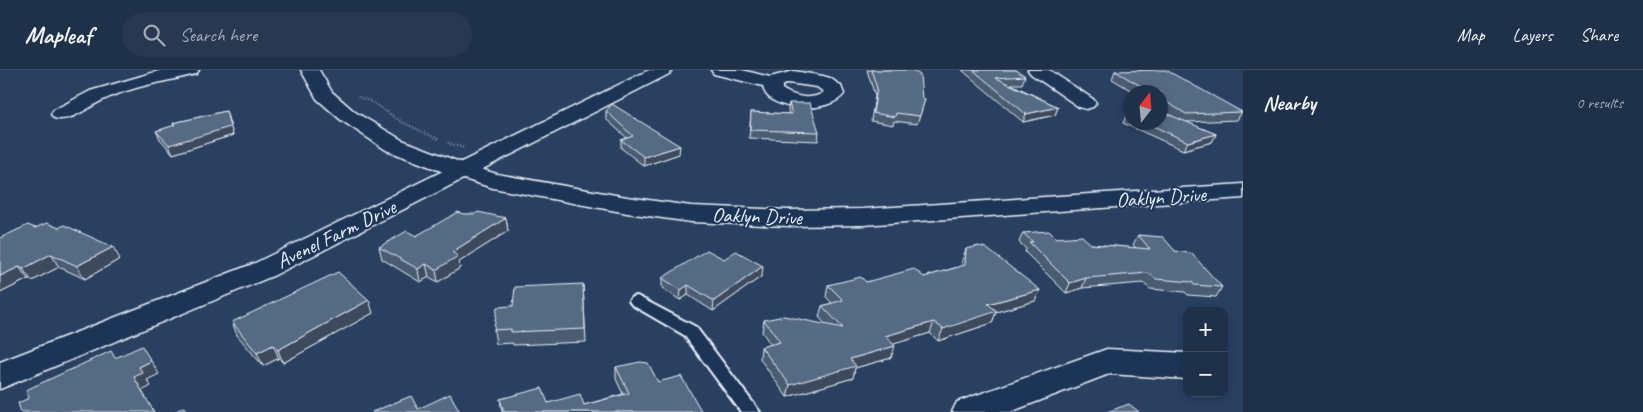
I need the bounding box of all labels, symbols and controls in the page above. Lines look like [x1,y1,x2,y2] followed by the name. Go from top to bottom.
[122,12,472,57] search box
[25,20,92,50] text: Mapleaf
[140,21,168,49] icon: search
[180,23,257,47] text: Search here
[1457,24,1485,46] text: Map
[1513,24,1552,46] text: Layers
[1580,24,1618,46] text: Share
[1123,85,1168,130] north arrow
[1263,90,1316,116] text: Nearby
[1576,93,1623,113] text: 0 results
[1115,181,1208,213] street label: Oaklyn Drive
[272,193,401,274] street label: Avenel Farm Drive
[712,201,804,231] street label: Oaklyn Drive
[1183,307,1228,397] map controls
[1183,307,1228,352] button: +
[1183,352,1228,397] button: −

